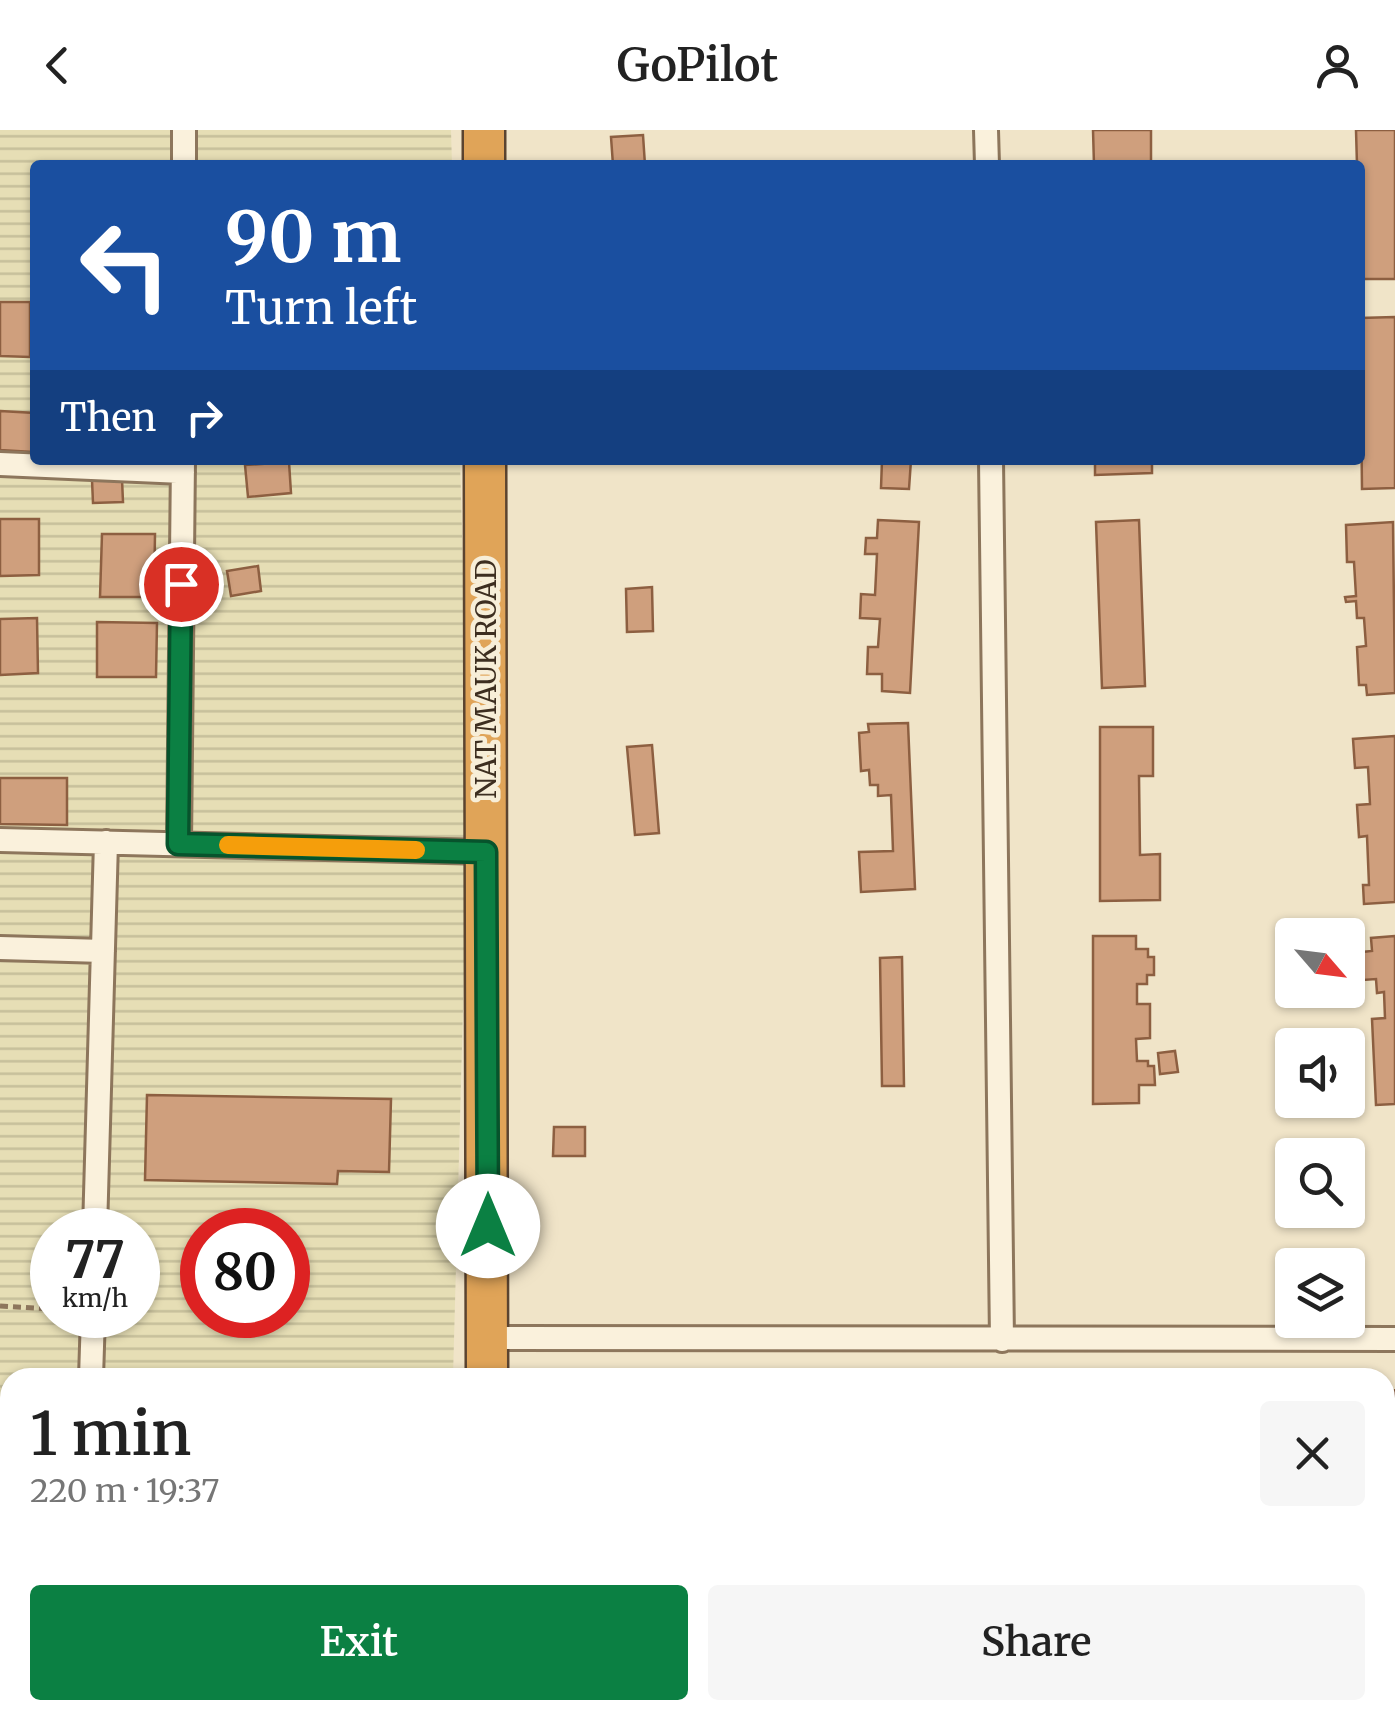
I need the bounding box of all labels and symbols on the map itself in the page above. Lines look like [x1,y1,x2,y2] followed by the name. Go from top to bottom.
[139,542,224,627] pin
[468,559,504,799] street label: NAT MAUK ROAD
[1275,918,1365,1008] north arrow
[436,1174,540,1278] position arrow
[180,1208,310,1338] speed limit sign: 80

